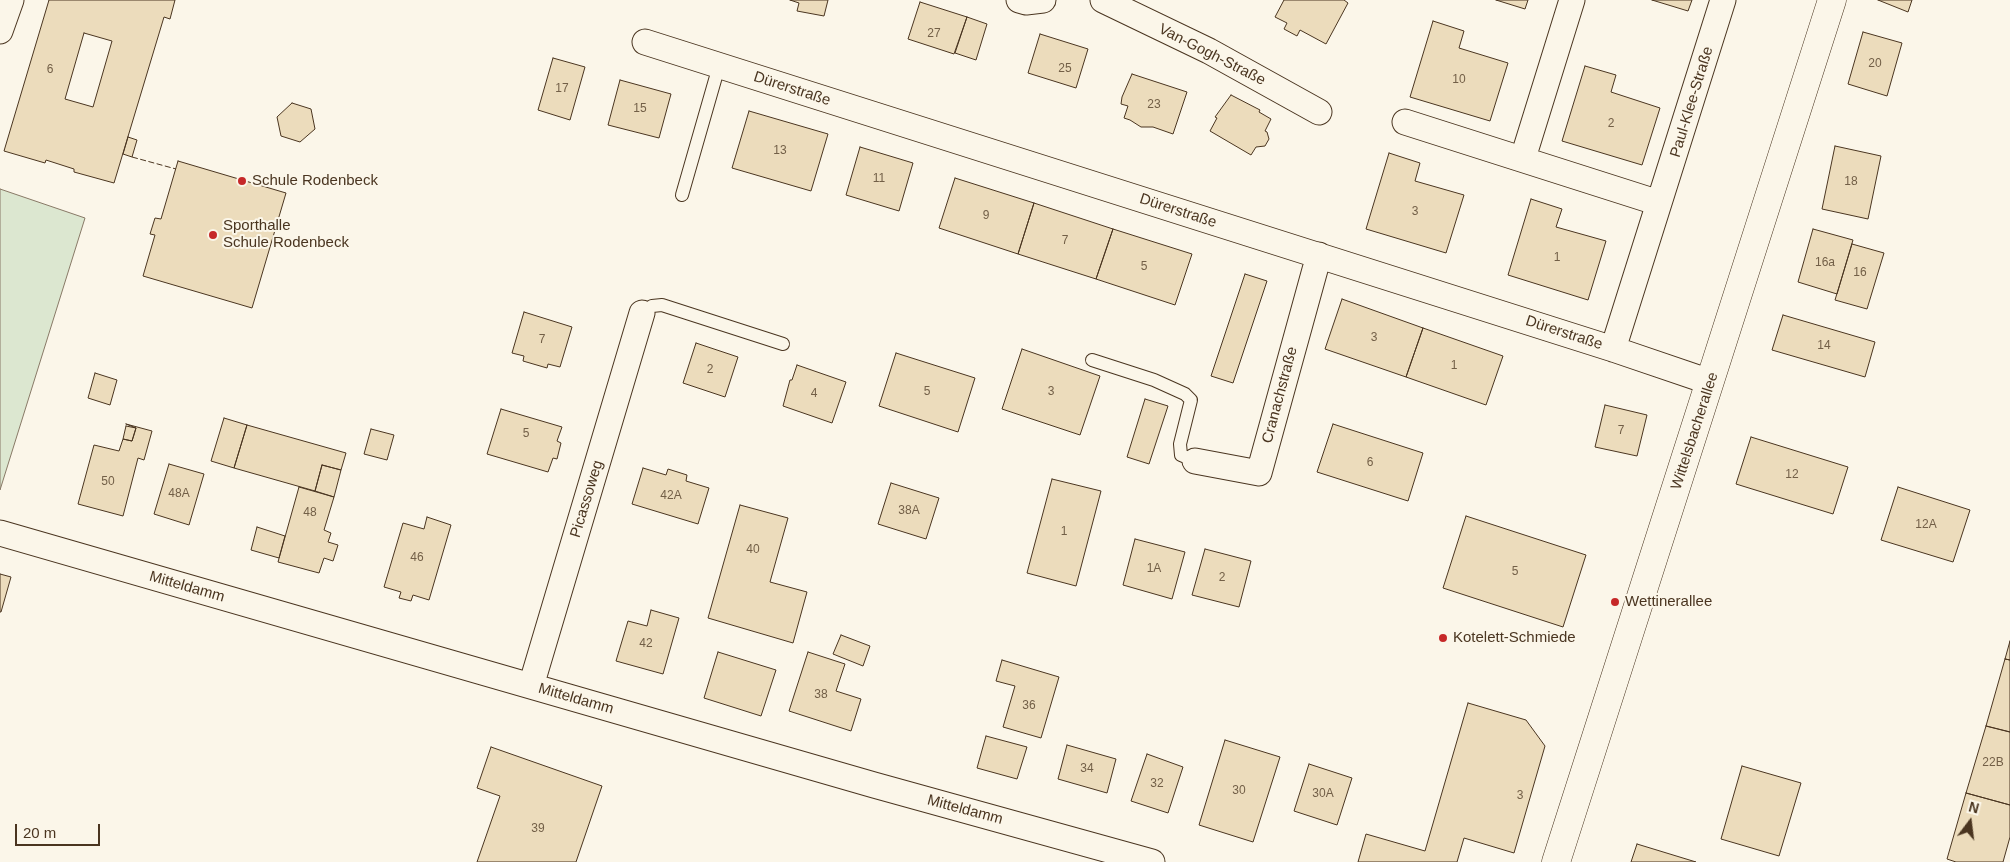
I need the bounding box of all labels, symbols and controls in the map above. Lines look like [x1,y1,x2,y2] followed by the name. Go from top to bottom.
[1156,20,1268,90] street label: Van-Gogh-Straße
[927,27,941,41] house number: 27
[1667,44,1717,160] street label: Paul-Klee-Straße
[1868,57,1882,71] house number: 20
[1058,62,1072,76] house number: 25
[47,63,53,77] house number: 6
[751,68,833,110] street label: Dürerstraße
[1452,73,1466,87] house number: 10
[555,82,569,96] house number: 17
[1147,98,1161,112] house number: 23
[633,102,647,116] house number: 15
[1608,117,1614,131] house number: 2
[773,144,787,158] house number: 13
[252,172,378,190] place label: Schule Rodenbeck
[873,172,885,186] house number: 11
[236,175,248,187] marker: Schule Rodenbeck
[1844,175,1858,189] house number: 18
[1137,190,1219,232] street label: Dürerstraße
[1412,205,1418,219] house number: 3
[983,209,989,223] house number: 9
[223,217,349,252] place label: Sporthalle Schule Rodenbeck
[207,229,219,241] marker: Sporthalle Schule Rodenbeck
[1062,234,1068,248] house number: 7
[1554,251,1560,265] house number: 1
[1815,256,1835,270] house number: 16a
[1141,260,1147,274] house number: 5
[1853,266,1867,280] house number: 16
[1523,312,1605,354] street label: Dürerstraße
[1371,331,1377,345] house number: 3
[539,333,545,347] house number: 7
[1817,339,1831,353] house number: 14
[1258,345,1302,445] street label: Cranachstraße
[1451,359,1457,373] house number: 1
[707,363,713,377] house number: 2
[1668,370,1722,492] street label: Wittelsbacherallee
[924,385,930,399] house number: 5
[1048,385,1054,399] house number: 3
[811,387,817,401] house number: 4
[1618,424,1624,438] house number: 7
[523,427,529,441] house number: 5
[1367,456,1373,470] house number: 6
[567,458,607,540] street label: Picassoweg
[1785,468,1799,482] house number: 12
[101,475,115,489] house number: 50
[168,487,190,501] house number: 48A
[660,489,682,503] house number: 42A
[898,504,920,518] house number: 38A
[303,506,317,520] house number: 48
[1915,518,1937,532] house number: 12A
[1061,525,1067,539] house number: 1
[746,543,760,557] house number: 40
[410,551,424,565] house number: 46
[1147,562,1161,576] house number: 1A
[1512,565,1518,579] house number: 5
[147,568,227,606] street label: Mitteldamm
[1219,571,1225,585] house number: 2
[1625,593,1712,611] place label: Wettinerallee
[1609,596,1621,608] marker: Wettinerallee
[1453,629,1576,647] place label: Kotelett-Schmiede
[1437,632,1449,644] marker: Kotelett-Schmiede
[639,637,653,651] house number: 42
[536,680,616,718] street label: Mitteldamm
[814,688,828,702] house number: 38
[1022,699,1036,713] house number: 36
[1982,756,2004,770] house number: 22B
[1080,762,1094,776] house number: 34
[1150,777,1164,791] house number: 32
[1232,784,1246,798] house number: 30
[1312,787,1334,801] house number: 30A
[1517,789,1523,803] house number: 3
[925,791,1005,829] street label: Mitteldamm
[1945,797,1995,847] north arrow
[1967,798,1981,817] text: N
[18,814,102,846] scale bar
[531,822,545,836] house number: 39
[23,824,56,841] text: 20 m

